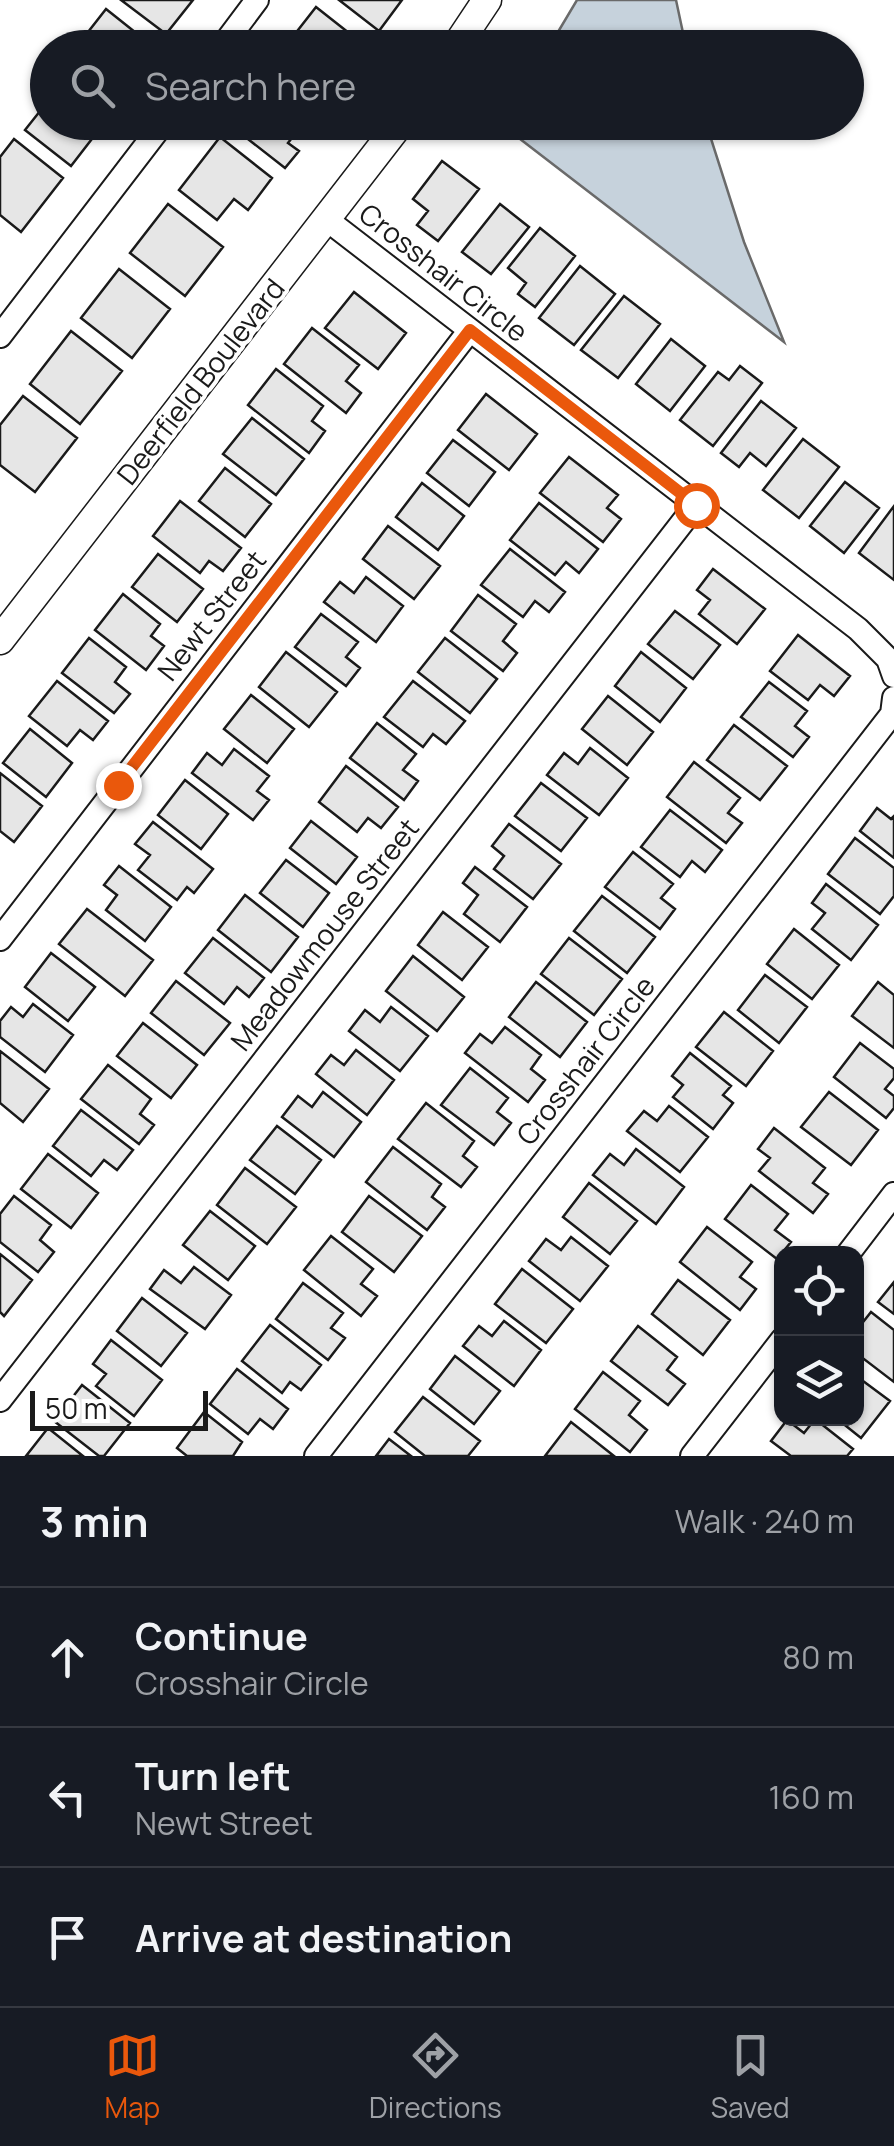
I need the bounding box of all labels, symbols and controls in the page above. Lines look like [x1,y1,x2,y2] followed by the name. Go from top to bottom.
[30,30,864,140] search box
[65,58,120,113] icon: search
[145,59,356,111] text: Search here
[352,194,536,350] street label: Crosshair Circle
[108,270,292,492] street label: Deerfield Boulevard
[674,483,720,529] route start
[148,542,274,688] street label: Newt Street
[96,763,142,809] route end
[221,810,427,1058] street label: Meadowmouse Street
[507,968,663,1152] street label: Crosshair Circle
[774,1246,864,1426] map controls
[774,1246,864,1336] button: locate
[774,1336,864,1426] button: layers
[30,1386,208,1430] scale bar
[45,1389,108,1427] text: 50 m
[40,1492,149,1550] text: 3 min
[675,1499,854,1543] text: Walk · 240 m
[135,1609,308,1661] text: Continue
[40,1630,95,1685] icon: ahead
[782,1635,854,1679] text: 80 m
[135,1661,369,1705] text: Crosshair Circle
[135,1749,291,1801] text: Turn left
[40,1770,95,1825] icon: left
[769,1775,854,1819] text: 160 m
[135,1801,313,1845] text: Newt Street
[40,1910,95,1965] icon: arrive
[135,1911,512,1963] text: Arrive at destination
[104,2028,160,2126] tab: Map
[369,2028,502,2126] tab: Directions
[711,2028,790,2126] tab: Saved

